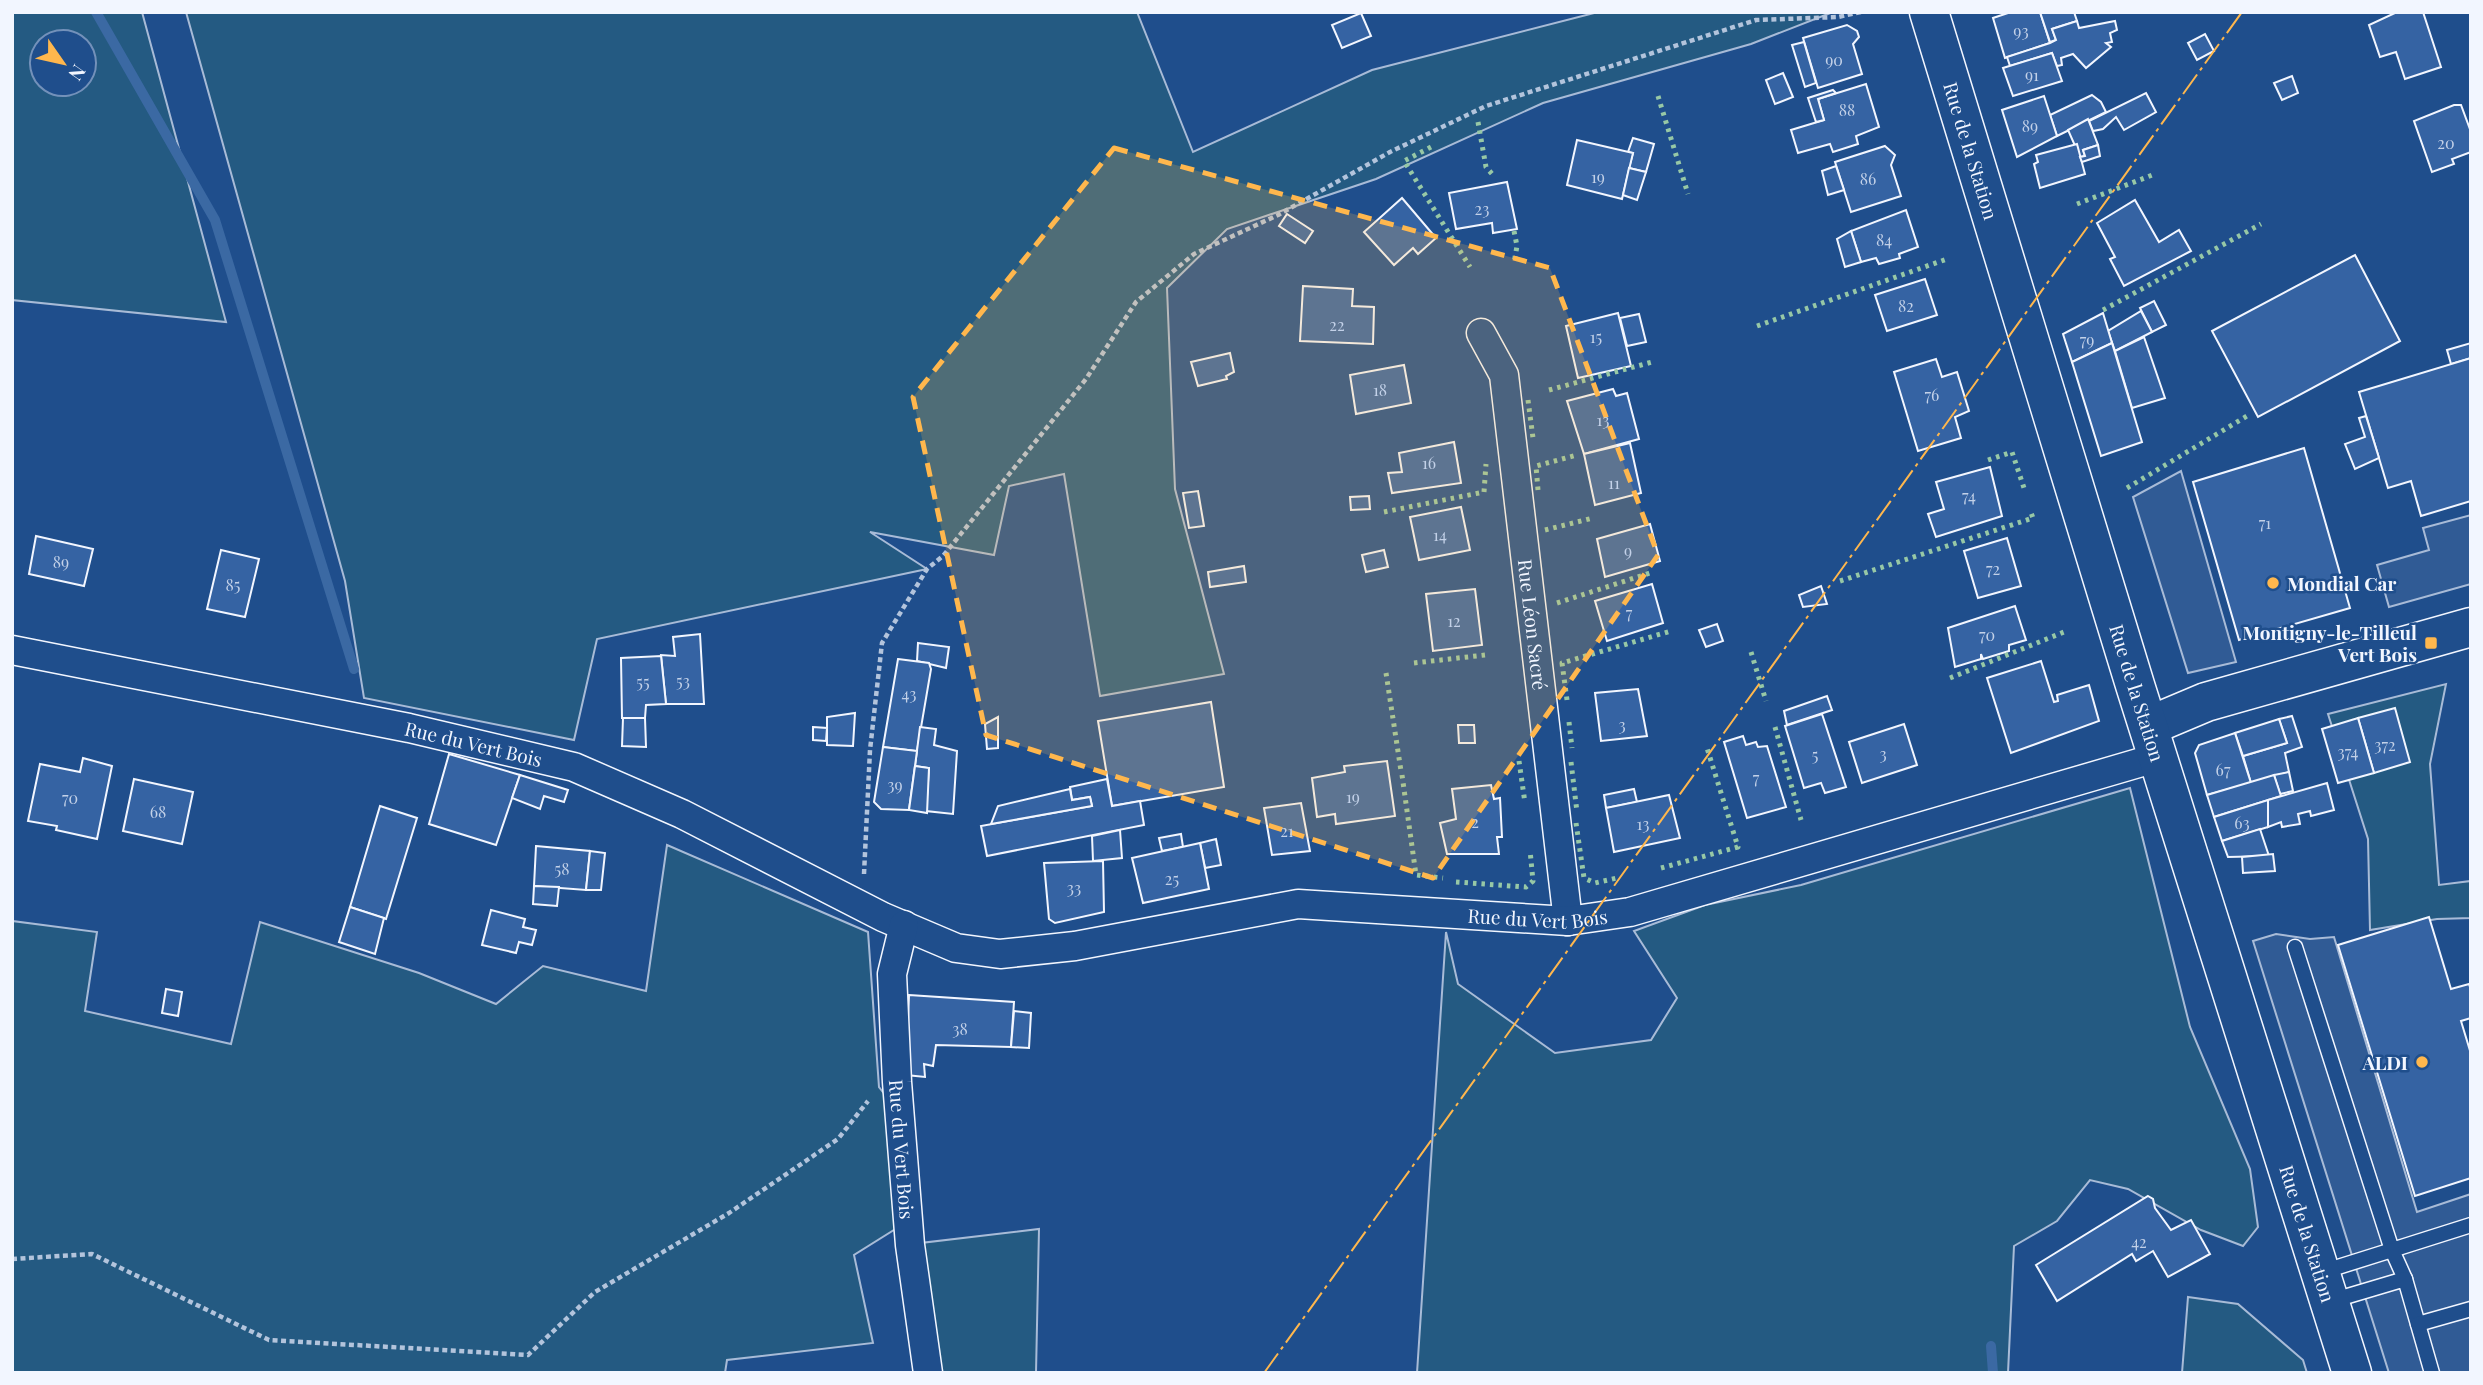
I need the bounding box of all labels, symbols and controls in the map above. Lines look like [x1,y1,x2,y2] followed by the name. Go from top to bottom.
[2013,20,2029,41] house number: 93
[28,28,98,98] north arrow
[1825,49,1843,70] house number: 90
[63,60,93,86] text: N
[2025,64,2039,85] house number: 91
[1938,79,2005,223] street label: Rue de la Station
[1839,99,1855,120] house number: 88
[2022,115,2038,136] house number: 89
[2437,132,2455,153] house number: 20
[1591,166,1605,187] house number: 19
[1860,168,1876,189] house number: 86
[1475,198,1489,219] house number: 23
[1876,229,1892,250] house number: 84
[1898,295,1914,316] house number: 82
[1329,314,1345,335] house number: 22
[1590,326,1602,347] house number: 15
[2080,329,2094,350] house number: 79
[1373,379,1387,400] house number: 18
[1925,384,1939,405] house number: 76
[1597,409,1609,430] house number: 13
[1422,452,1436,473] house number: 16
[1608,472,1620,493] house number: 11
[1962,485,1976,506] house number: 74
[2259,512,2271,533] house number: 71
[1433,524,1447,545] house number: 14
[1624,540,1632,561] house number: 9
[53,551,69,572] house number: 89
[1513,557,1554,691] street label: Rue Léon Sacré
[1986,558,2000,579] house number: 72
[2287,570,2396,596] place label: Mondial Car
[226,574,240,595] house number: 85
[2265,575,2281,591] marker: Mondial Car
[1626,602,1633,623] house number: 7
[1447,610,1461,631] house number: 12
[2243,619,2417,667] place label: Montigny-le-Tilleul Vert Bois
[2104,621,2171,765] street label: Rue de la Station
[1979,624,1995,645] house number: 70
[2423,635,2439,651] marker: Montigny-le-Tilleul Vert Bois
[676,670,690,691] house number: 53
[636,671,650,692] house number: 55
[902,683,916,704] house number: 43
[402,714,545,772] street label: Rue du Vert Bois
[1618,714,1626,735] house number: 3
[2374,734,2396,755] house number: 372
[2337,741,2359,762] house number: 374
[1879,743,1887,764] house number: 3
[1812,744,1818,765] house number: 5
[2216,759,2231,780] house number: 67
[1753,767,1760,788] house number: 7
[887,774,903,795] house number: 39
[1346,786,1360,807] house number: 19
[62,787,78,808] house number: 70
[150,801,166,822] house number: 68
[1471,811,1479,832] house number: 2
[2234,812,2250,833] house number: 63
[1637,813,1649,834] house number: 13
[1280,820,1294,841] house number: 21
[555,858,569,879] house number: 58
[1165,868,1179,889] house number: 25
[1067,877,1081,898] house number: 33
[1467,902,1609,934] street label: Rue du Vert Bois
[952,1018,968,1039] house number: 38
[2361,1049,2408,1075] place label: ALDI
[2414,1054,2430,1070] marker: ALDI
[884,1078,921,1220] street label: Rue du Vert Bois
[2274,1162,2342,1306] street label: Rue de la Station
[2131,1231,2147,1252] house number: 42

